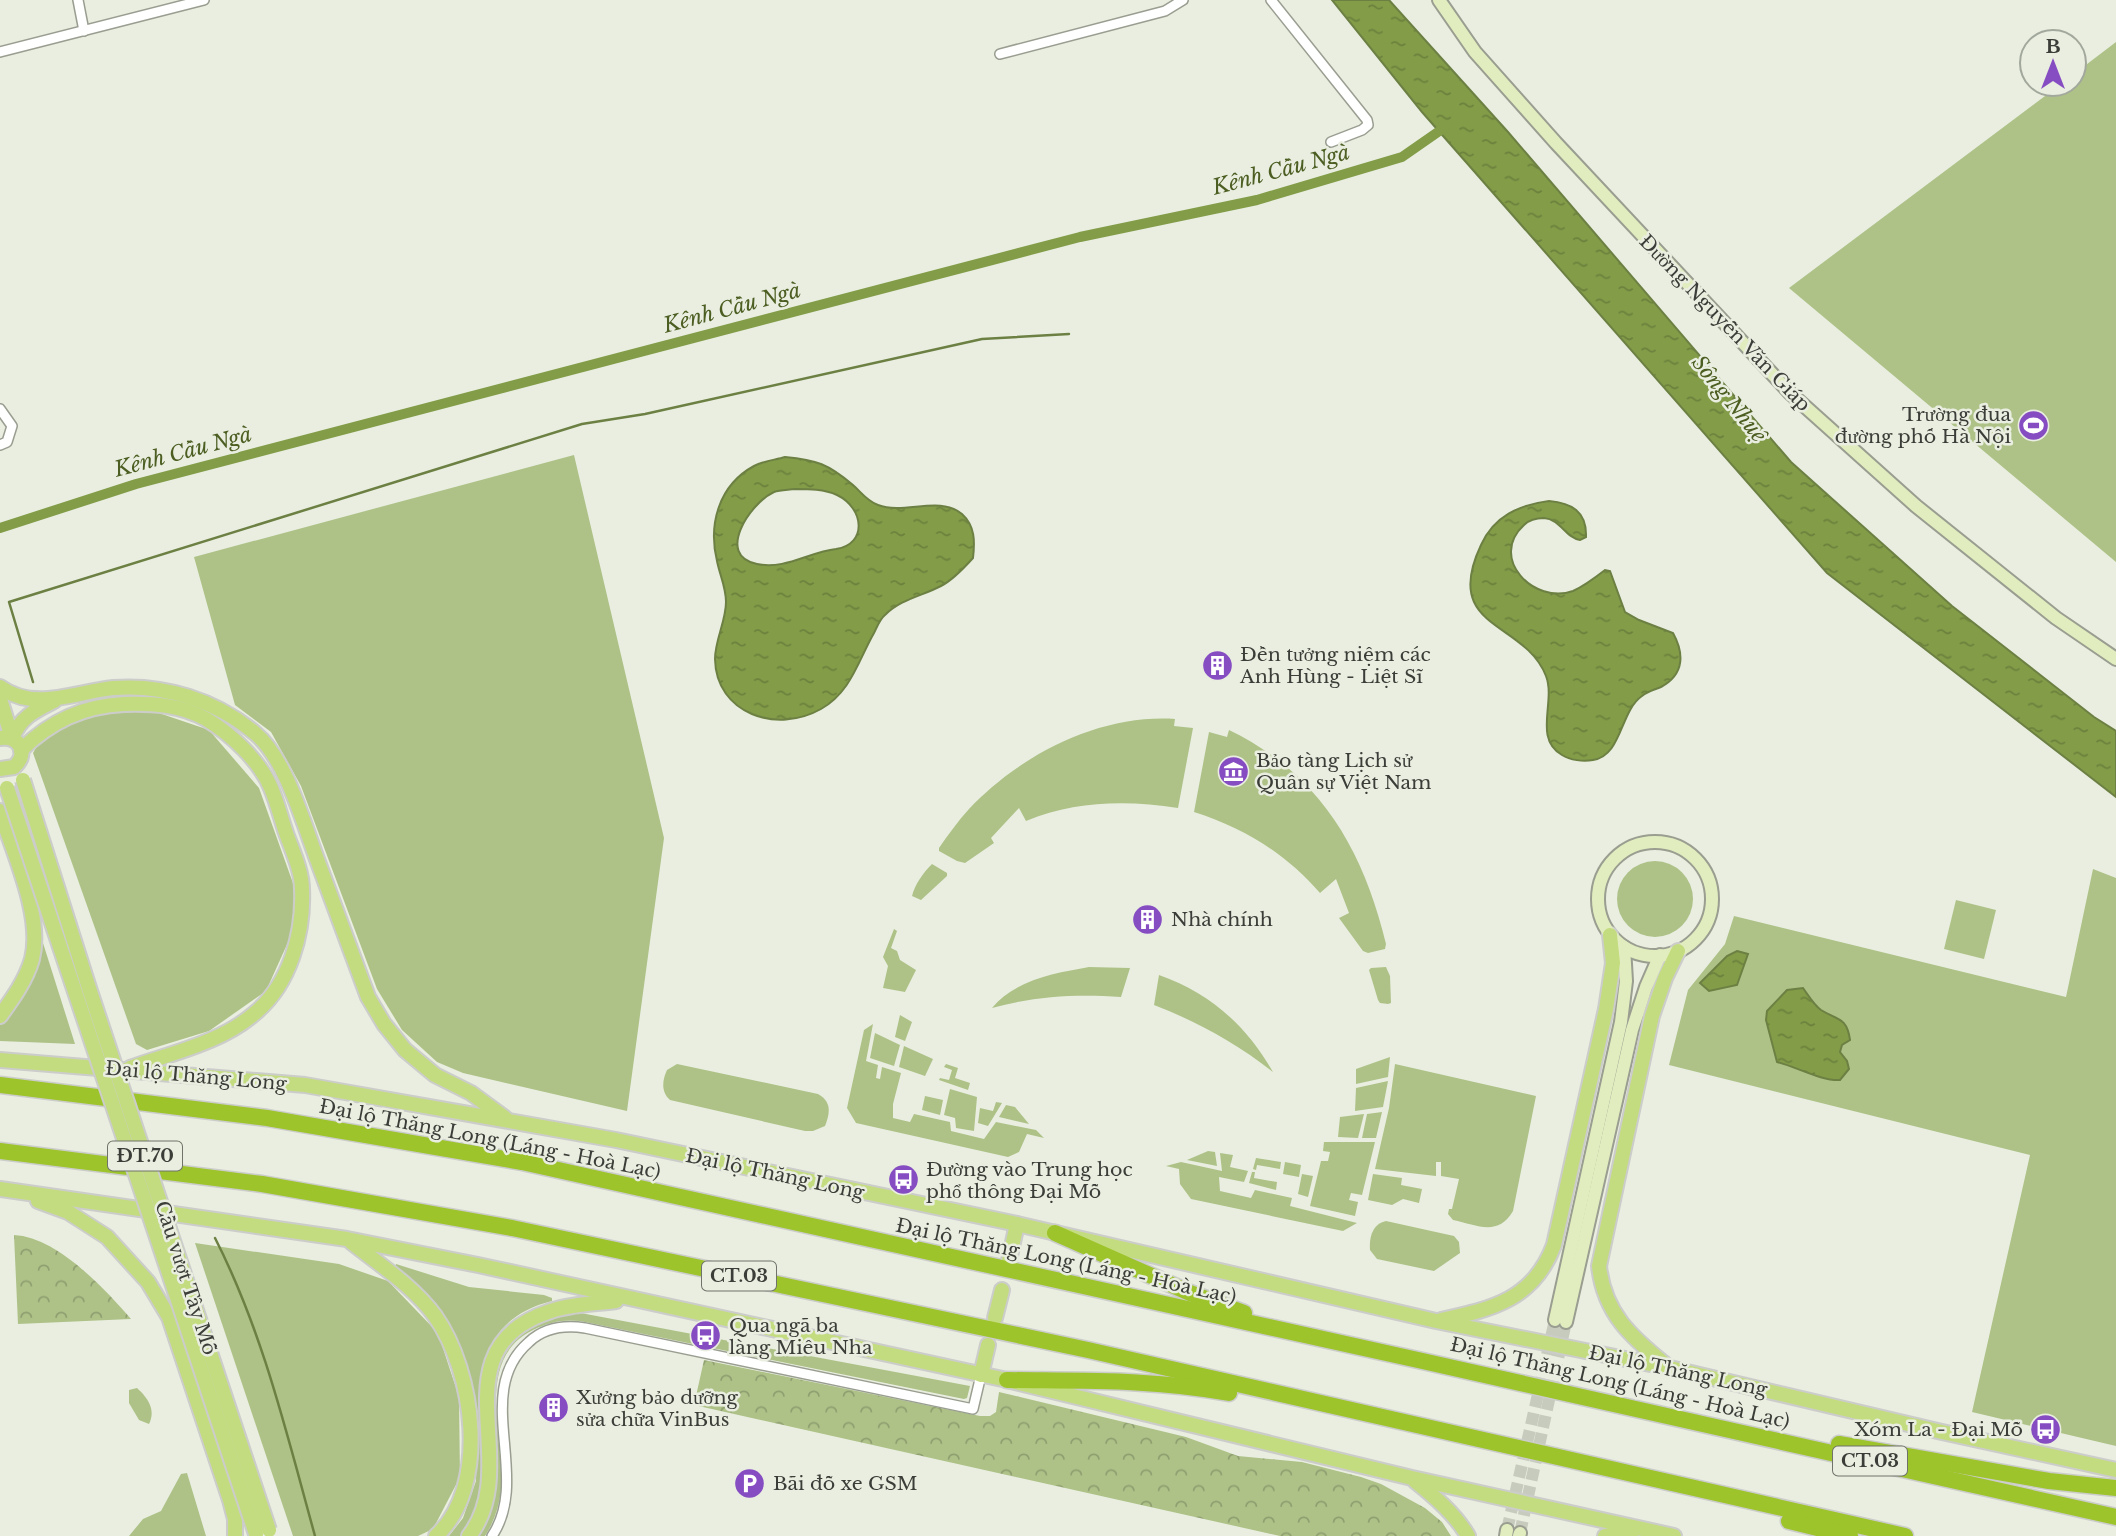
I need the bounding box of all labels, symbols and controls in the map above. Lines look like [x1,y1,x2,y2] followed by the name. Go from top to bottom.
[2018,28,2088,98] north arrow
[2045,35,2061,58] text: B
[1208,139,1353,201] water label: Kênh Cầu Ngà
[1635,230,1815,416] street label: Đường Nguyễn Văn Giáp
[659,277,804,339] water label: Kênh Cầu Ngà
[1686,350,1773,449] water label: Sông Nhuệ
[1835,403,2012,448] place label: Trường đua đường phố Hà Nội
[2017,408,2051,442] sports icon: Trường đua đường phố Hà Nội
[110,421,255,483] water label: Kênh Cầu Ngà
[1239,643,1431,688] place label: Đền tưởng niệm các Anh Hùng - Liệt Sĩ
[1200,648,1234,682] building icon: Đền tưởng niệm các Anh Hùng - Liệt Sĩ
[1256,749,1431,794] place label: Bảo tàng Lịch sử Quân sự Việt Nam
[1216,754,1250,788] museum icon: Bảo tàng Lịch sử Quân sự Việt Nam
[1131,902,1165,936] building icon: Nhà chính
[1171,908,1273,931] place label: Nhà chính
[104,1057,288,1095] street label: Đại lộ Thăng Long
[317,1095,663,1183] street label: Đại lộ Thăng Long (Láng - Hoà Lạc)
[108,1142,182,1170] road number: ĐT.70
[684,1144,867,1204] street label: Đại lộ Thăng Long
[926,1158,1133,1203] place label: Đường vào Trung học phổ thông Đại Mỗ
[886,1163,920,1197] bus stop icon: Đường vào Trung học phổ thông Đại Mỗ
[150,1198,222,1358] street label: Cầu vượt Tây Mỗ
[894,1214,1238,1308] street label: Đại lộ Thăng Long (Láng - Hoà Lạc)
[702,1261,776,1290] road number: CT.03
[729,1314,873,1359] place label: Qua ngã ba làng Miêu Nha
[689,1319,723,1353] bus stop icon: Qua ngã ba làng Miêu Nha
[1448,1333,1792,1433] street label: Đại lộ Thăng Long (Láng - Hoà Lạc)
[1587,1341,1770,1401] street label: Đại lộ Thăng Long
[576,1386,739,1431] place label: Xưởng bảo dưỡng sửa chữa VinBus
[536,1391,570,1425] building icon: Xưởng bảo dưỡng sửa chữa VinBus
[2029,1412,2063,1446] bus stop icon: Xóm La - Đại Mỗ
[1854,1418,2023,1441] place label: Xóm La - Đại Mỗ
[1833,1446,1907,1476] road number: CT.03
[733,1466,767,1500] parking icon: Bãi đỗ xe GSM
[773,1472,917,1495] place label: Bãi đỗ xe GSM

